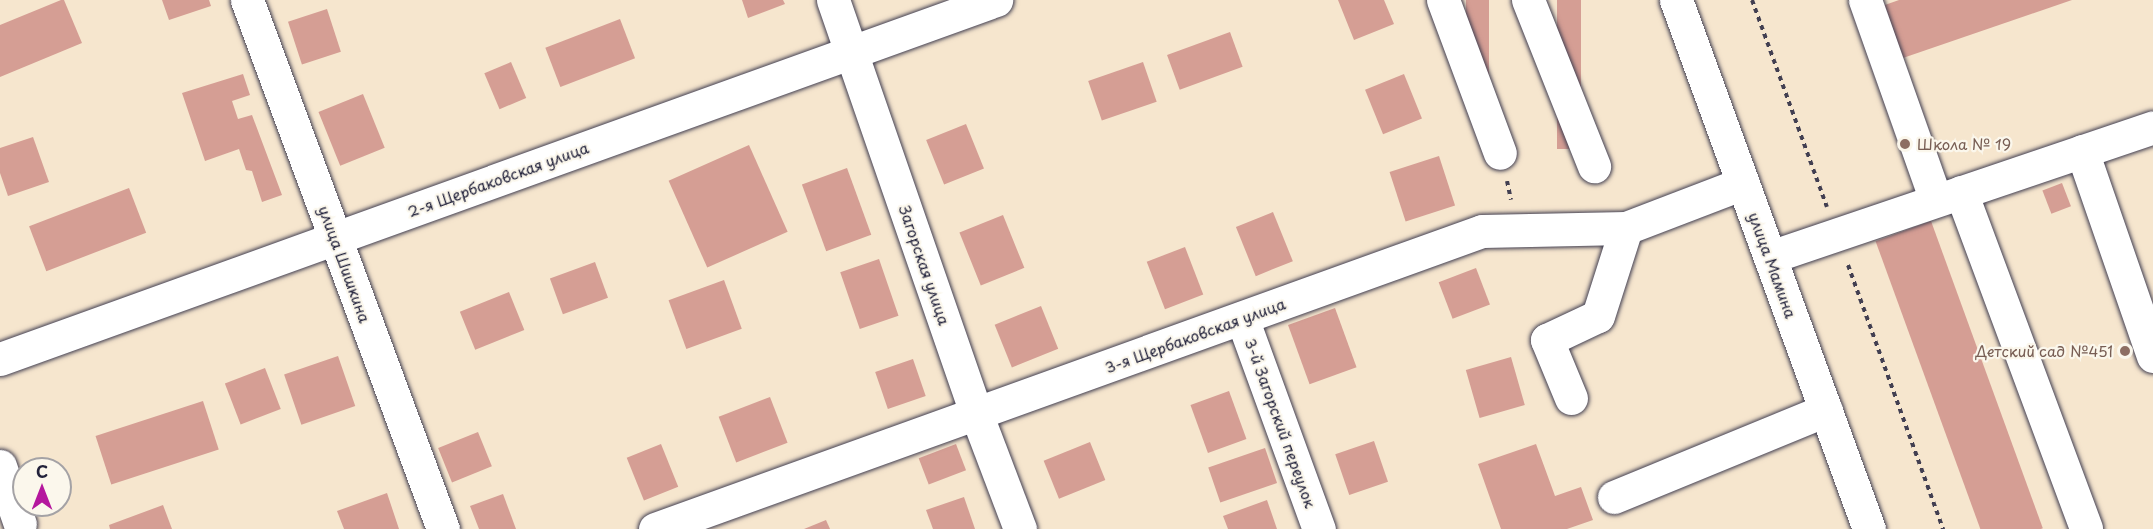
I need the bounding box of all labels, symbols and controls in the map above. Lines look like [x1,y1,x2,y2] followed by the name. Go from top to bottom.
[1917,135,2011,153] place label: Школа № 19
[1898,137,1912,151] marker: Школа № 19
[405,138,591,220] street label: 2-я Щербаковская улица
[896,202,954,328] street label: Загорская улица
[315,203,375,325] street label: улица Шишкина
[1745,209,1801,321] street label: улица Мамина
[1102,294,1288,376] street label: 3-я Щербаковская улица
[1242,336,1320,510] street label: 3-й Загорский переулок
[1974,342,2113,360] place label: Детский сад №451
[2118,344,2132,358] marker: Детский сад №451
[12,457,72,517] north arrow
[36,459,48,483] text: С

